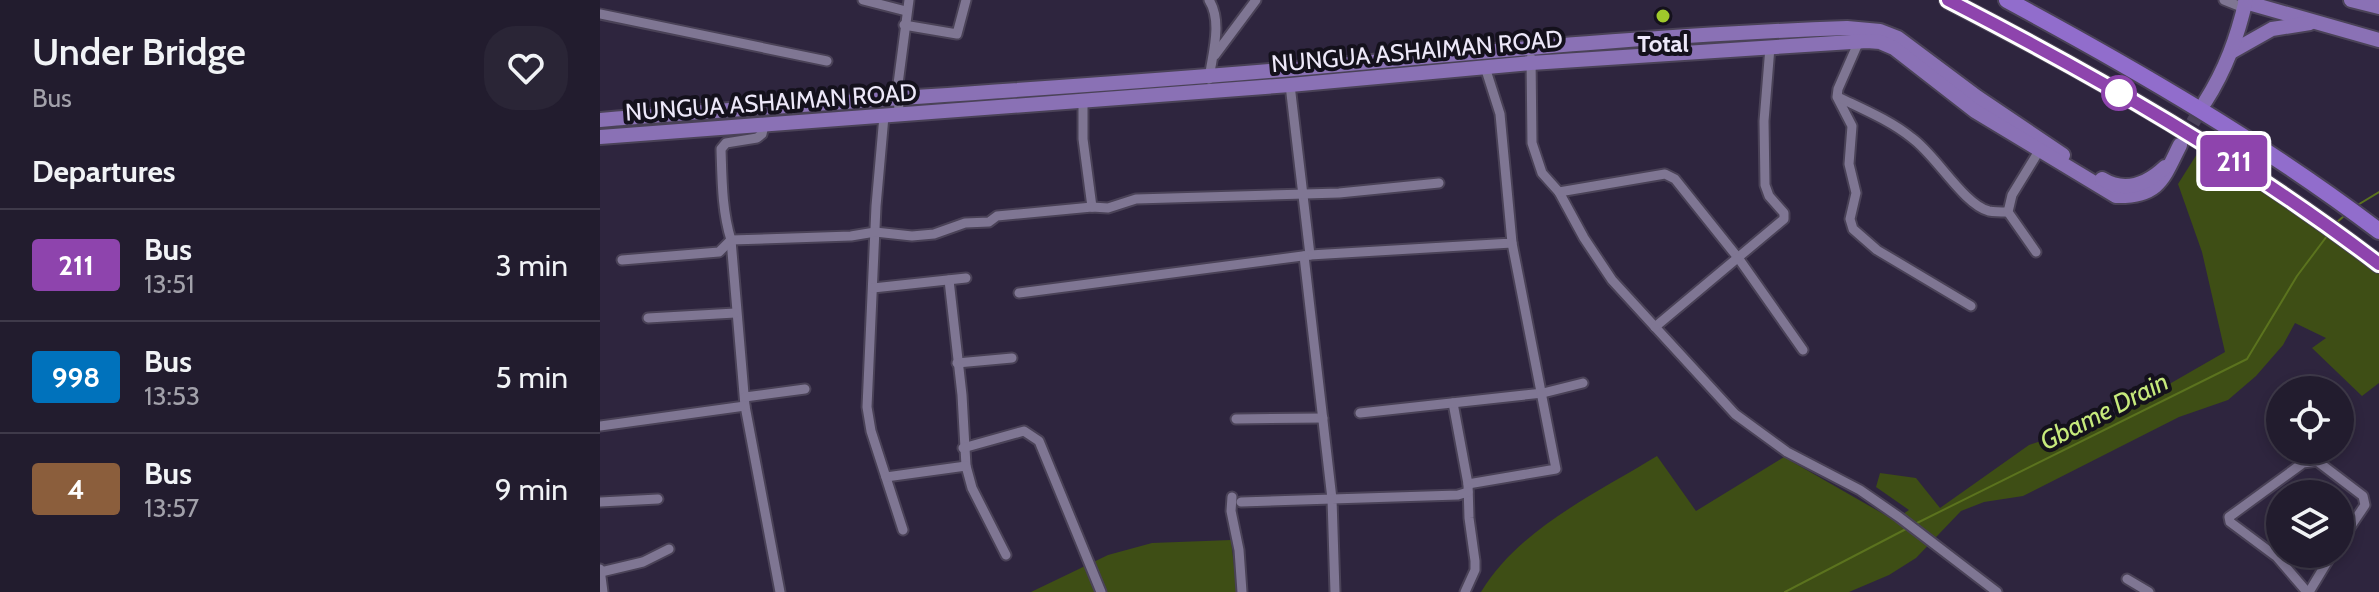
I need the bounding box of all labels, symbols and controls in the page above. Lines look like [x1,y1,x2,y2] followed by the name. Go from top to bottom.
[1654,7,1672,25] marker: Total
[1270,24,1564,78] street label: NUNGUA ASHAIMAN ROAD
[484,26,568,110] button: heart
[32,28,246,75] text: Under Bridge
[1637,29,1689,58] place label: Total
[2102,76,2136,110] unlabelled marker
[624,77,918,127] street label: NUNGUA ASHAIMAN ROAD
[32,82,72,114] text: Bus
[2188,135,2280,187] line badge: 211
[2216,144,2252,178] text: 211
[32,153,176,190] text: Departures
[144,231,192,268] text: Bus
[496,247,568,284] text: 3 min
[58,248,94,282] text: 211
[144,268,195,300] text: 13:51
[144,343,192,380] text: Bus
[496,359,568,396] text: 5 min
[52,360,100,394] text: 998
[2034,365,2174,457] water label: Gbame Drain
[2266,376,2354,568] map controls
[2266,376,2354,464] button: locate
[144,380,200,412] text: 13:53
[144,455,192,492] text: Bus
[495,471,568,508] text: 9 min
[67,472,85,506] text: 4
[2266,480,2354,568] button: layers
[144,492,199,524] text: 13:57

